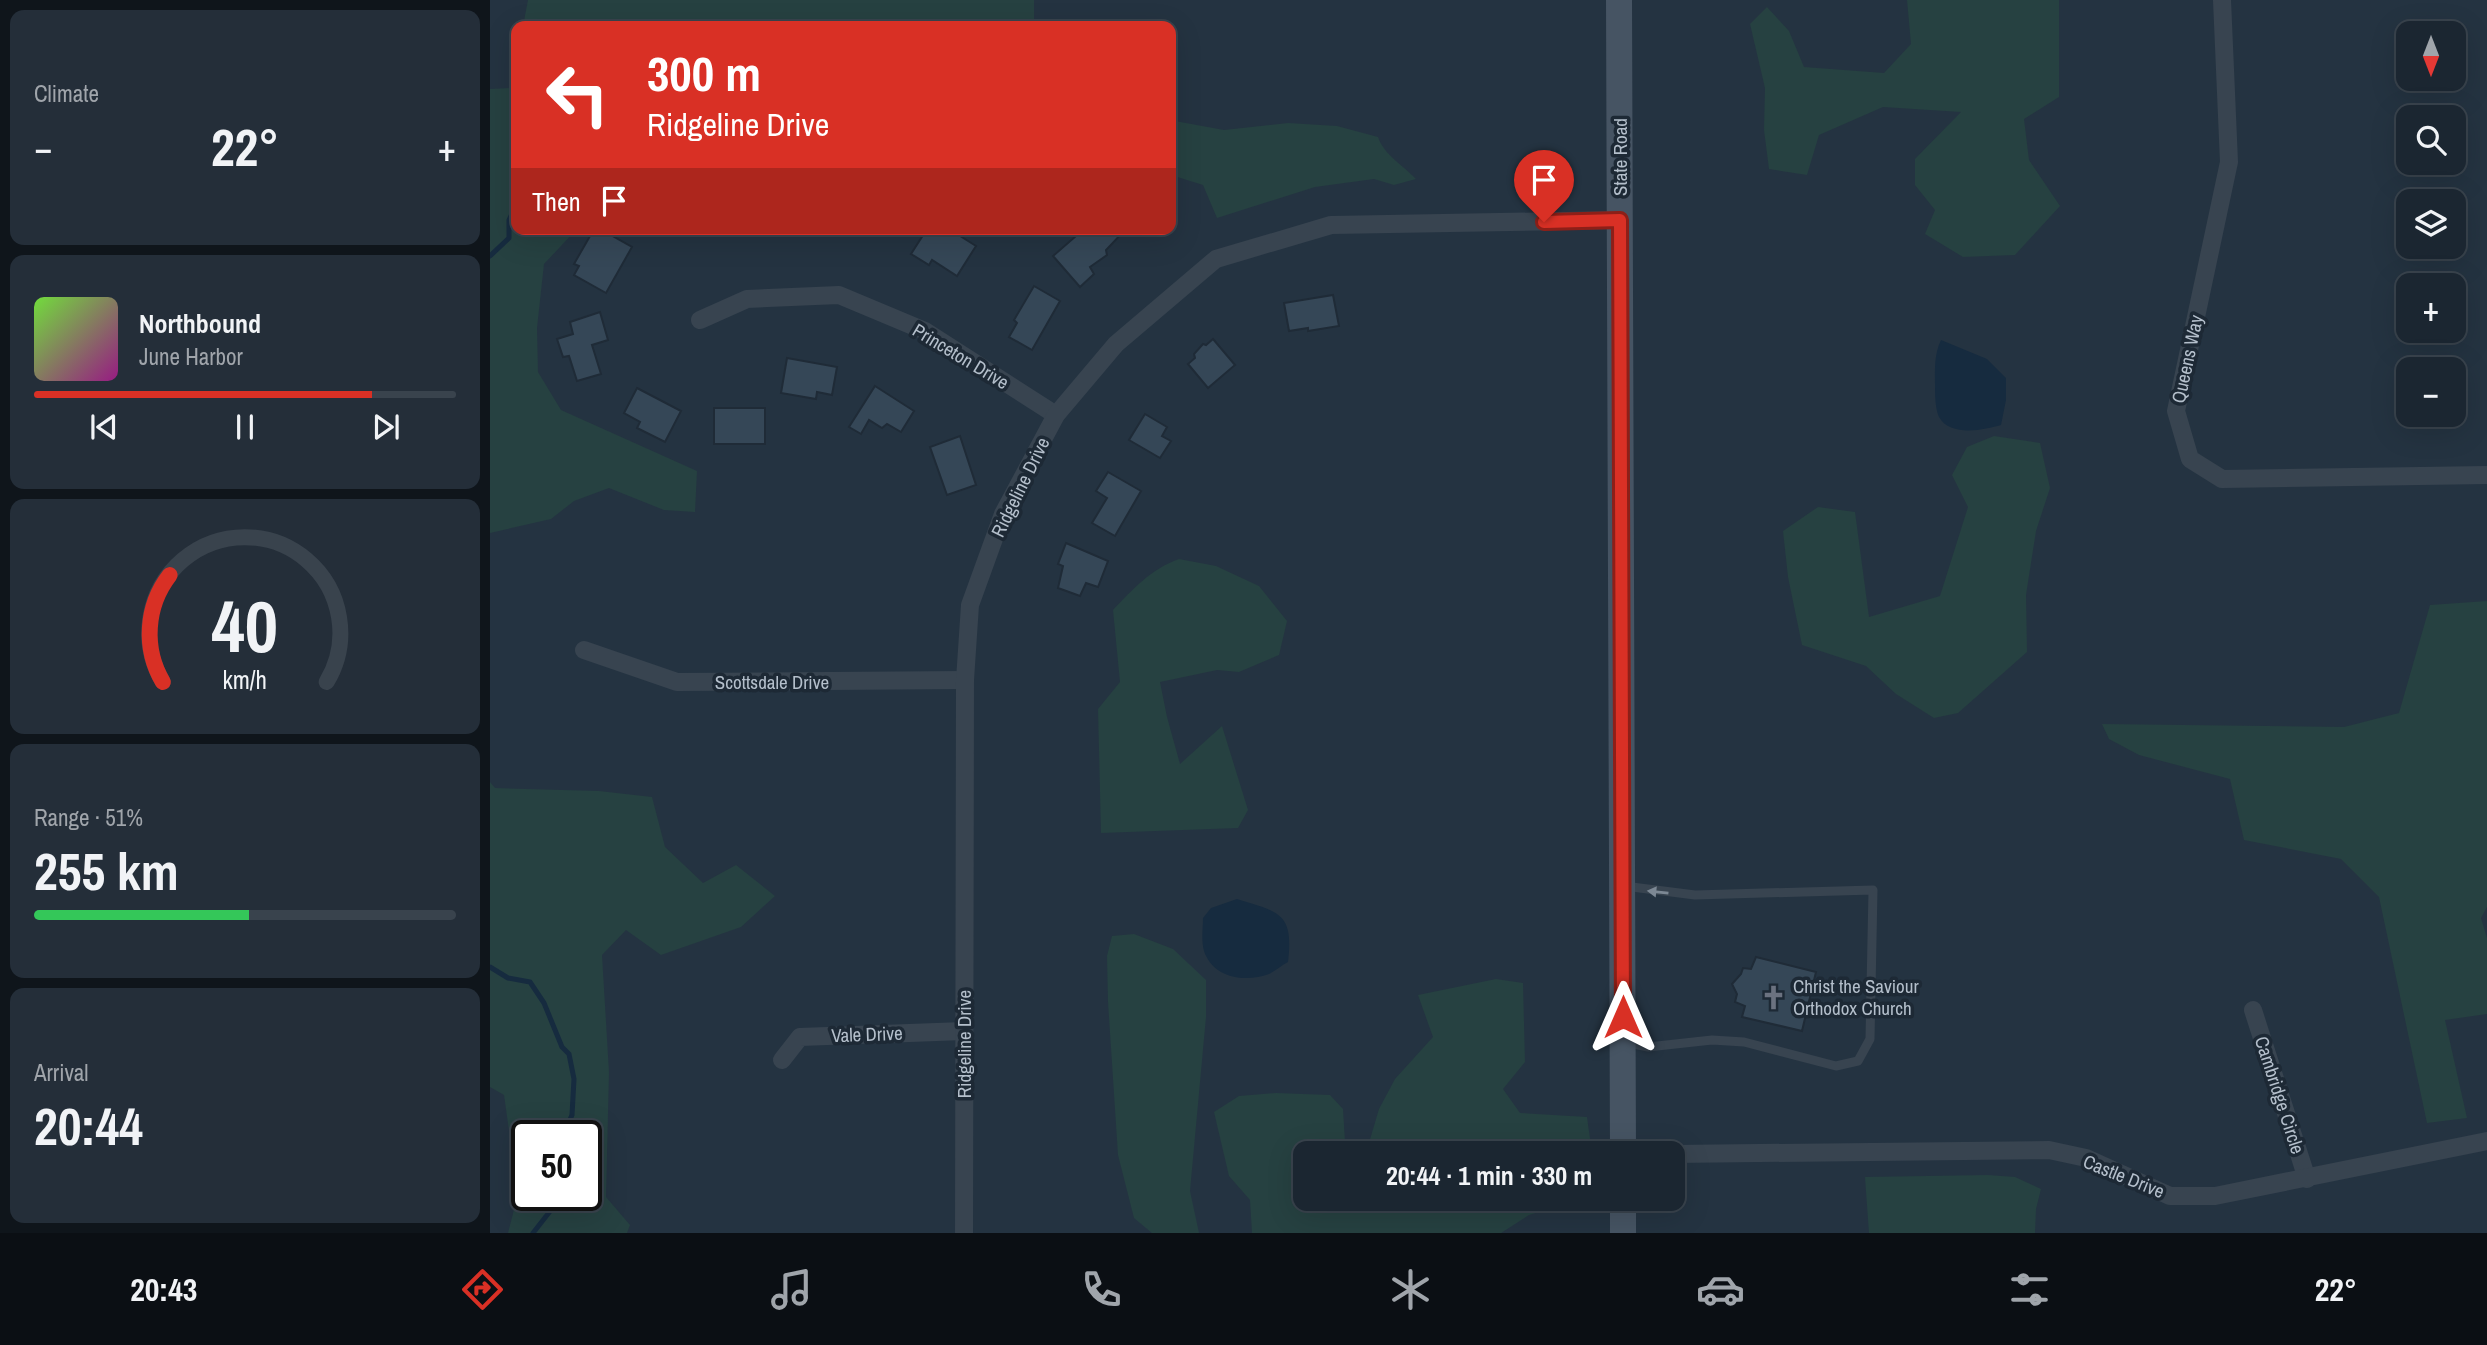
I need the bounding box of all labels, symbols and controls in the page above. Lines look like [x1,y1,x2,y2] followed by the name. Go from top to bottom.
[2396,21,2466,91] north arrow
[2396,21,2466,427] map controls
[647,40,761,106] text: 300 m
[532,49,623,140] icon: left
[34,78,99,109] text: Climate
[647,103,829,146] text: Ridgeline Drive
[2396,105,2466,175] button: search
[211,112,279,182] text: 22°
[1607,118,1633,196] street label: State Road
[34,122,52,173] text: −
[438,122,456,173] text: +
[1514,150,1574,222] pin
[1525,161,1563,199] icon: arrive
[595,182,633,220] icon: arrive
[532,184,581,219] text: Then
[2396,189,2466,259] button: layers
[2396,273,2466,343] button: +
[139,306,261,341] text: Northbound
[2165,312,2209,405] street label: Queens Way
[908,317,1014,395] street label: Princeton Drive
[139,341,243,372] text: June Harbor
[2396,357,2466,427] button: −
[85,408,123,446] icon: previous
[226,408,264,446] icon: pause
[367,408,405,446] icon: next
[985,433,1055,541] street label: Ridgeline Drive
[212,578,278,676] text: 40
[223,663,267,697] text: km/h
[715,669,829,695] street label: Scottsdale Drive
[34,802,143,833] text: Range · 51%
[34,836,179,906] text: 255 km
[1647,886,1669,897] one-way arrow
[1793,973,1919,1021] place label: Christ the Saviour Orthodox Church
[1586,980,1660,1054] position arrow
[1759,983,1787,1011] church icon: Christ the Saviour Orthodox Church
[951,990,977,1098] street label: Ridgeline Drive
[831,1020,903,1048] street label: Vale Drive
[2249,1033,2311,1157] street label: Cambridge Circle
[34,1057,89,1088] text: Arrival
[34,1091,143,1161] text: 20:44
[511,1120,602,1211] speed limit sign: 50
[2079,1148,2169,1204] street label: Castle Drive
[1386,1158,1592,1193] text: 20:44 · 1 min · 330 m
[458,1265,507,1314] icon: directions
[767,1265,816,1314] icon: music
[1077,1265,1126,1314] icon: phone
[1386,1265,1435,1314] icon: climate
[1696,1265,1745,1314] icon: car
[2005,1265,2054,1314] icon: filters
[130,1268,197,1311] text: 20:43
[2315,1268,2357,1311] text: 22°

